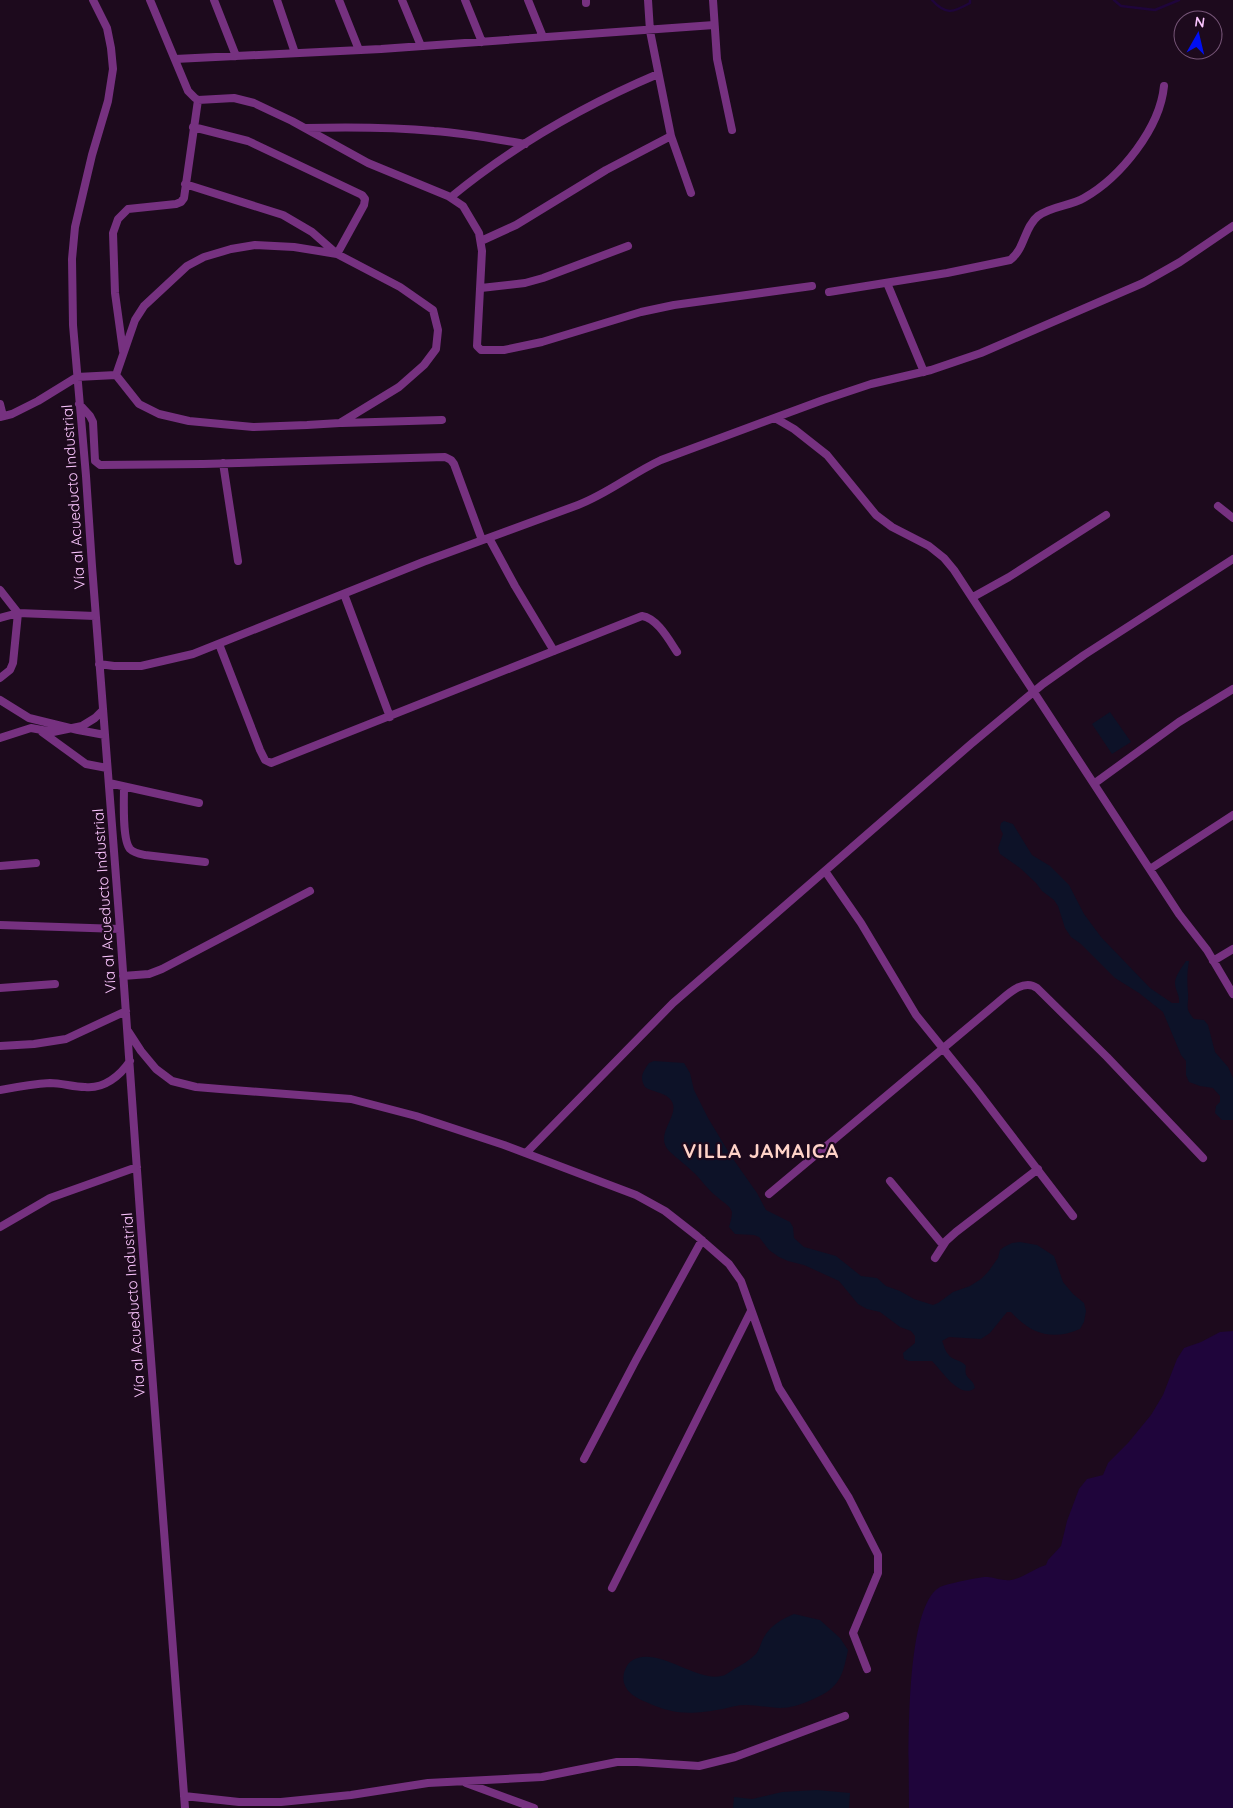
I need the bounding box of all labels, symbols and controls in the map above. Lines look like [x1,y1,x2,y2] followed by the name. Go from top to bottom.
[1173,10,1223,60] north arrow
[1193,12,1206,32] text: N
[57,404,89,590] street label: Vía al Acueducto Industrial
[88,808,120,994] street label: Vía al Acueducto Industrial
[683,1138,839,1163] district label: VILLA JAMAICA
[117,1212,149,1398] street label: Vía al Acueducto Industrial

